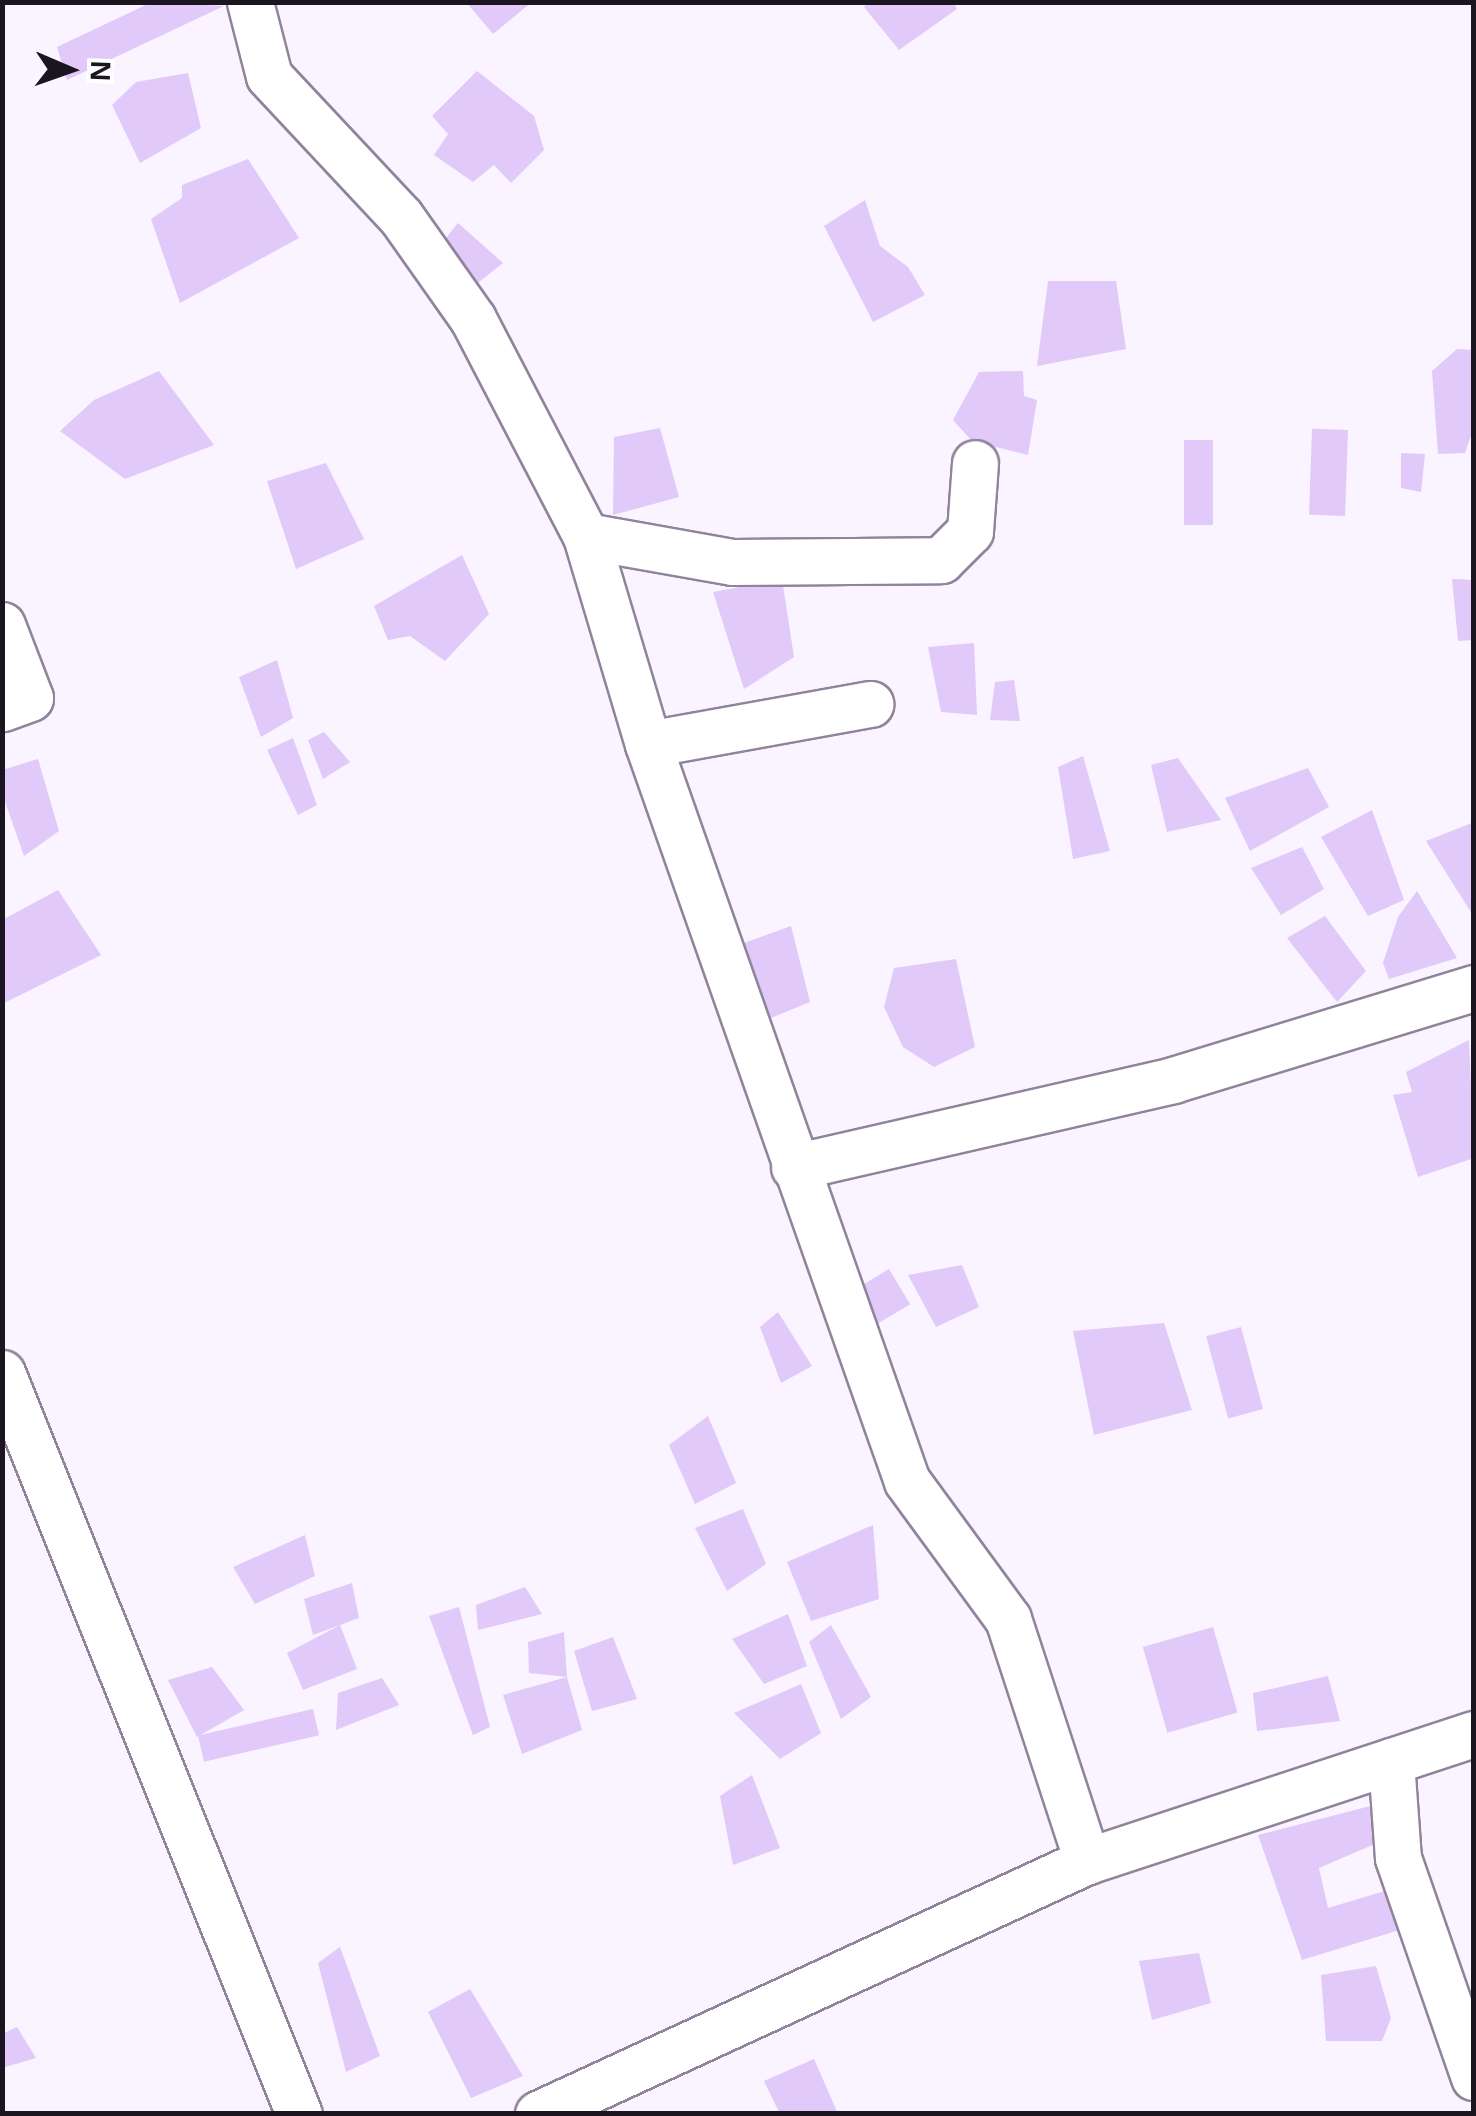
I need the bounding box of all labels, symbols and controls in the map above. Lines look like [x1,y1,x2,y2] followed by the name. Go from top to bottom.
[20,20,120,120] north arrow
[85,60,116,82] text: N

